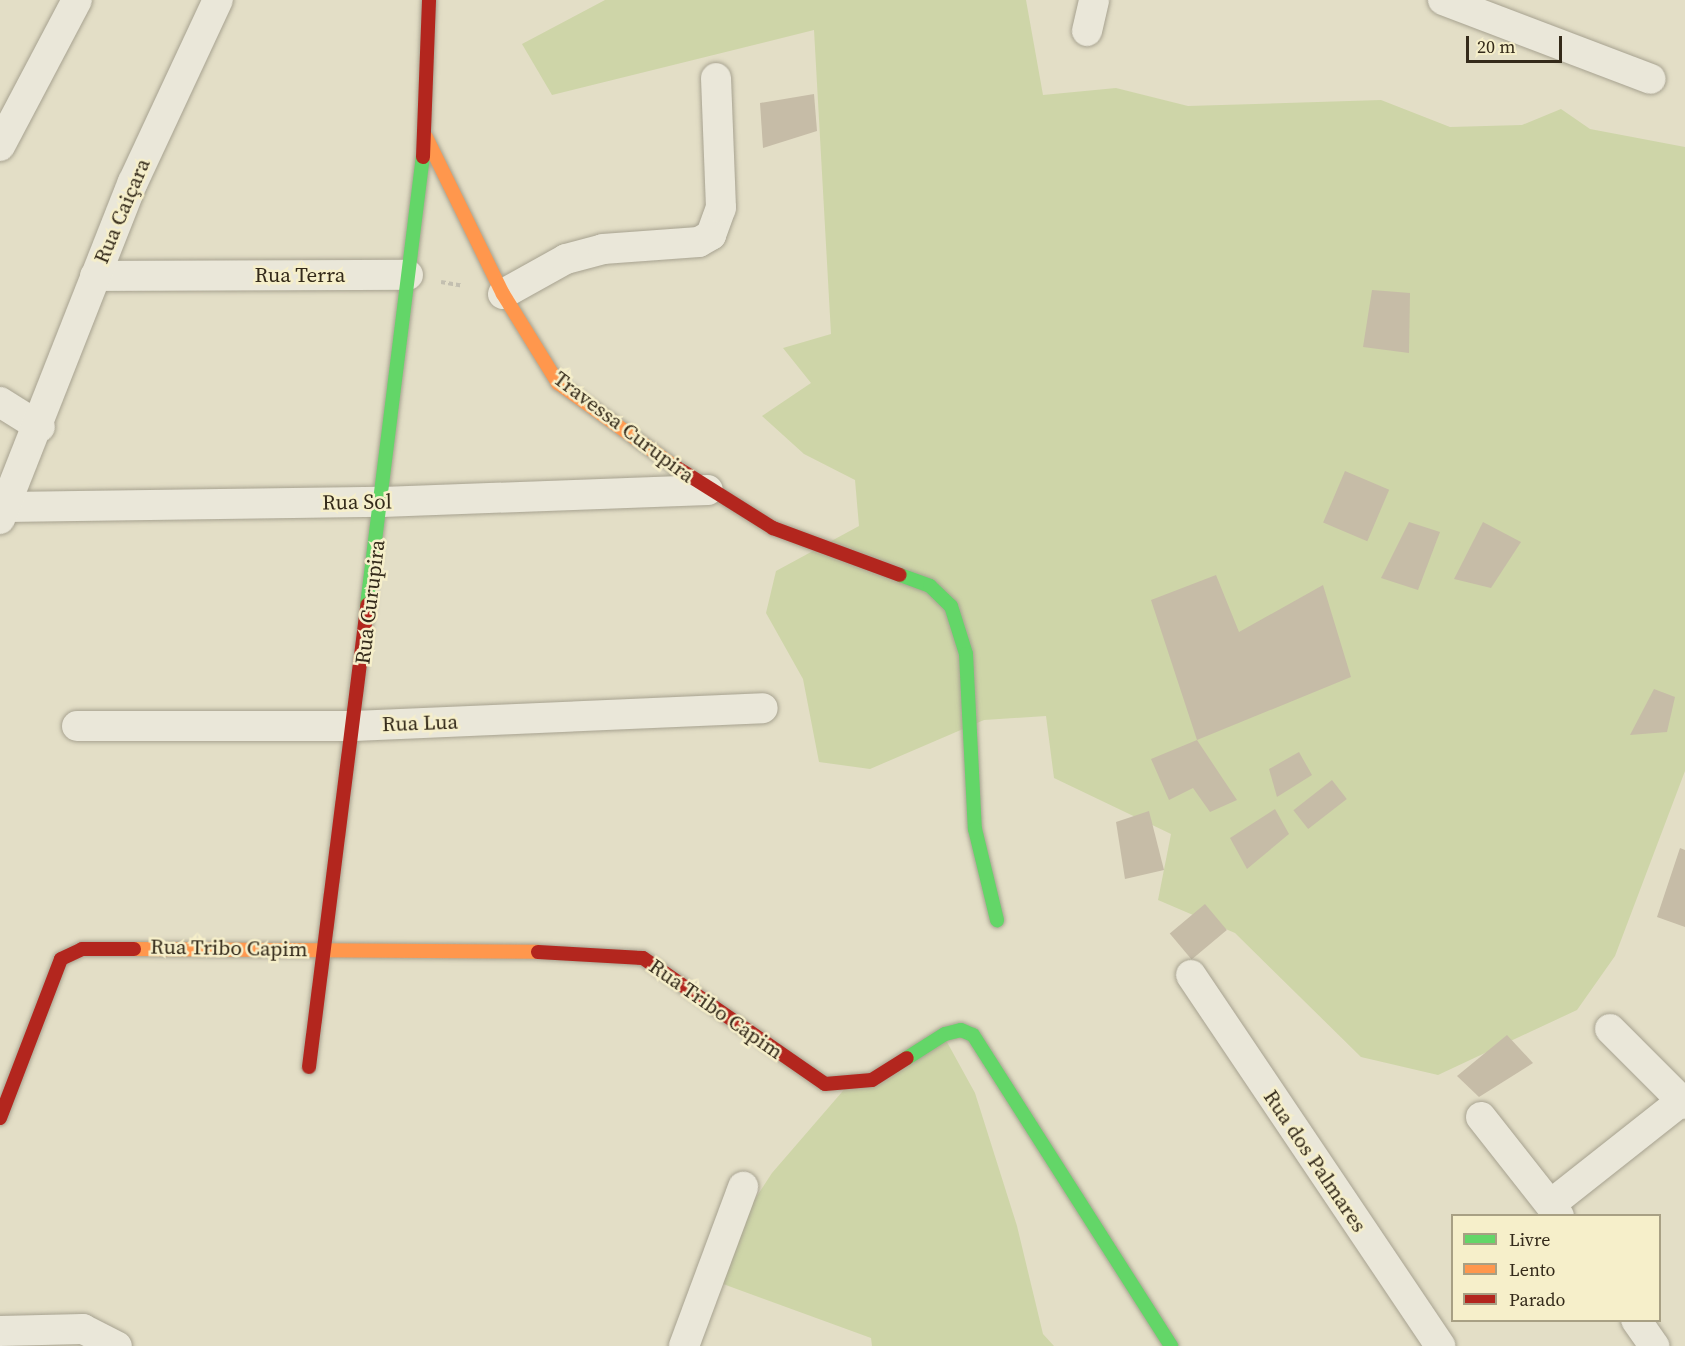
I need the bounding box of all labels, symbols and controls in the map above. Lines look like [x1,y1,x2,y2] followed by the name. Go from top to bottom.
[1469,24,1565,62] scale bar
[1477,34,1515,59] text: 20 m
[89,155,155,267] street label: Rua Caiçara
[254,262,346,288] street label: Rua Terra
[549,366,699,488] street label: Travessa Curupira
[322,489,392,515] street label: Rua Sol
[350,538,390,666] street label: Rua Curupira
[381,709,459,737] street label: Rua Lua
[150,934,308,962] street label: Rua Tribo Capim
[644,953,788,1065] street label: Rua Tribo Capim
[1258,1085,1372,1237] street label: Rua dos Palmares
[1451,1214,1661,1322] legend
[1509,1227,1551,1252] text: Livre
[1509,1257,1555,1282] text: Lento
[1509,1287,1565,1312] text: Parado

